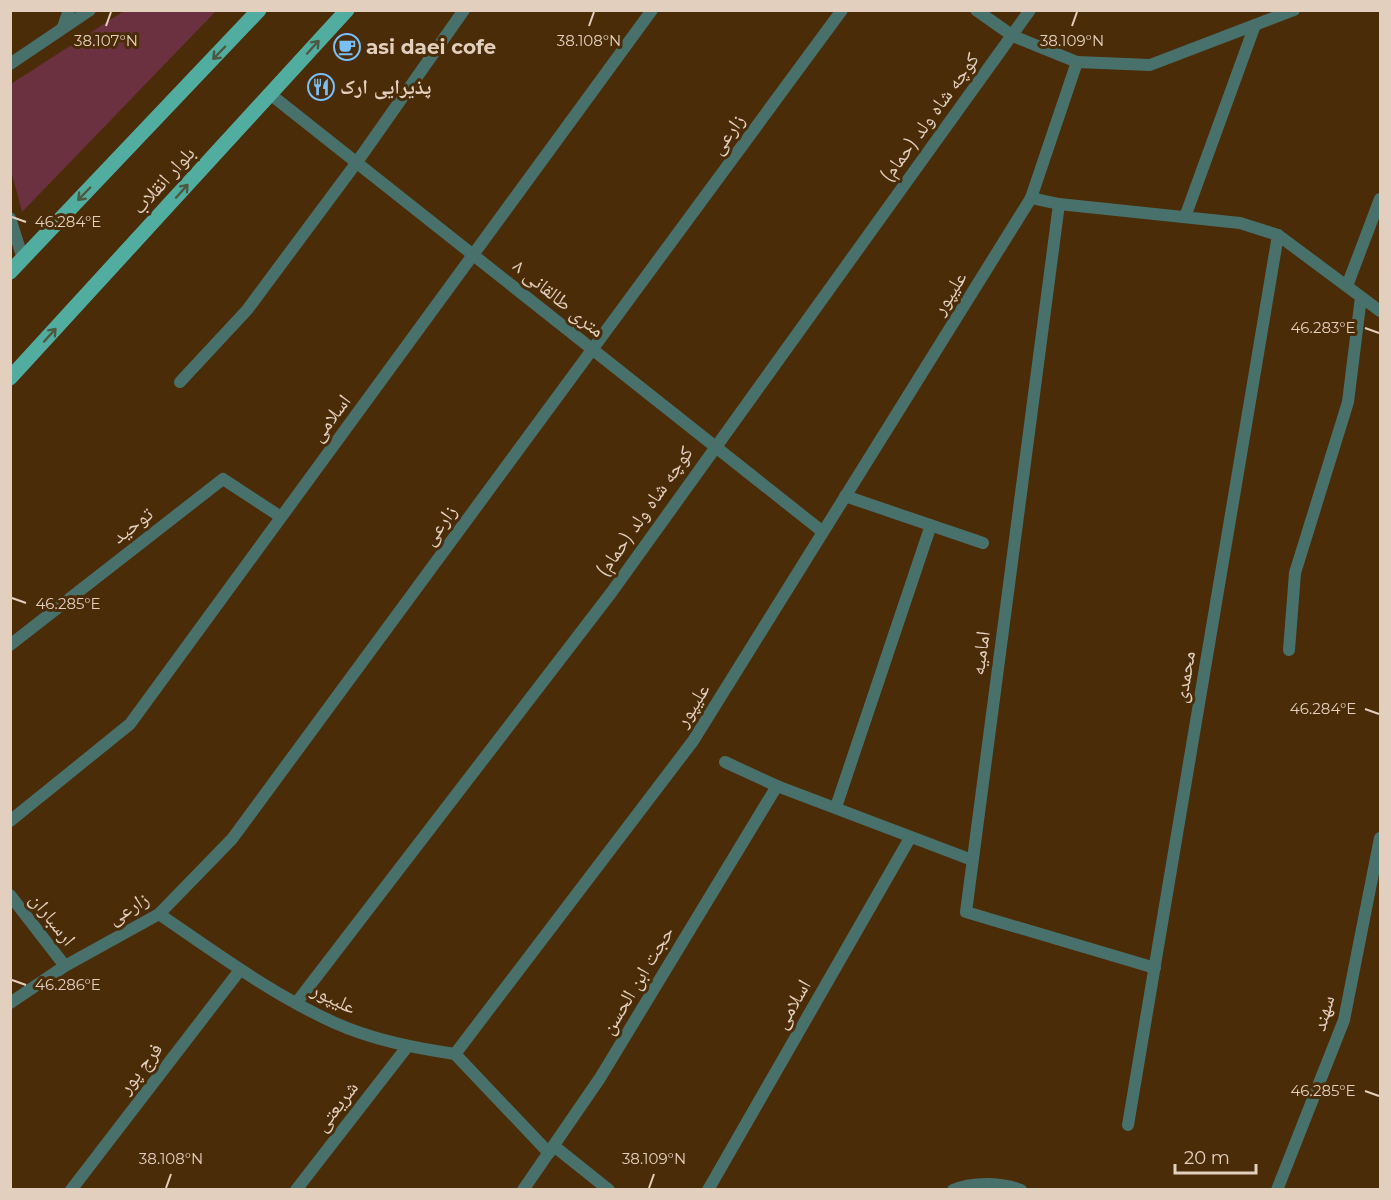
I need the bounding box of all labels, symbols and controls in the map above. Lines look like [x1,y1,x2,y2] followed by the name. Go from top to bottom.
[74,31,138,50] text: 38.107°N
[557,31,621,50] text: 38.108°N
[1040,31,1104,50] text: 38.109°N
[332,32,362,62] cafe icon: asi daei cofe
[366,35,496,59] place label: asi daei cofe
[306,40,320,55] one-way arrow
[212,45,226,60] one-way arrow
[874,48,985,187] street label: کوچه شاه ولد (حمام)
[306,72,336,102] restaurant icon: پذیرایی ارک
[340,75,431,100] place label: پذیرایی ارک
[704,109,750,159] street label: زارعی
[126,141,200,219] street label: بلوار انقلاب
[175,184,189,199] one-way arrow
[77,187,92,202] one-way arrow
[35,212,101,231] text: 46.284°E
[508,254,610,342] street label: ۸ متری طالقانی
[926,267,972,320] street label: علیپور
[1290,318,1356,337] text: 46.283°E
[43,327,57,342] one-way arrow
[304,390,356,446] street label: اسلامی
[590,441,700,582] street label: کوچه شاه ولد (حمام)
[416,500,462,550] street label: زارعی
[107,501,157,549] street label: توحید
[35,594,101,613] text: 46.285°E
[965,629,995,677] street label: امامیه
[1168,649,1200,705] street label: محمدی
[669,679,715,732] street label: علیپور
[1290,699,1356,718] text: 46.284°E
[103,886,153,930] street label: زارعی
[25,888,81,950] street label: ارسباران
[595,921,679,1039] street label: حجت ابن الحسن
[35,975,101,994] text: 46.286°E
[768,975,816,1033] street label: اسلامی
[307,977,360,1019] street label: علیپور
[1306,992,1340,1034] street label: سهند
[112,1038,168,1100] street label: فرج پور
[309,1076,363,1136] street label: شریعتی
[1290,1081,1356,1100] text: 46.285°E
[1175,1137,1256,1175] scale bar
[1184,1147,1230,1169] text: 20 m
[139,1149,203,1168] text: 38.108°N
[622,1149,686,1168] text: 38.109°N

